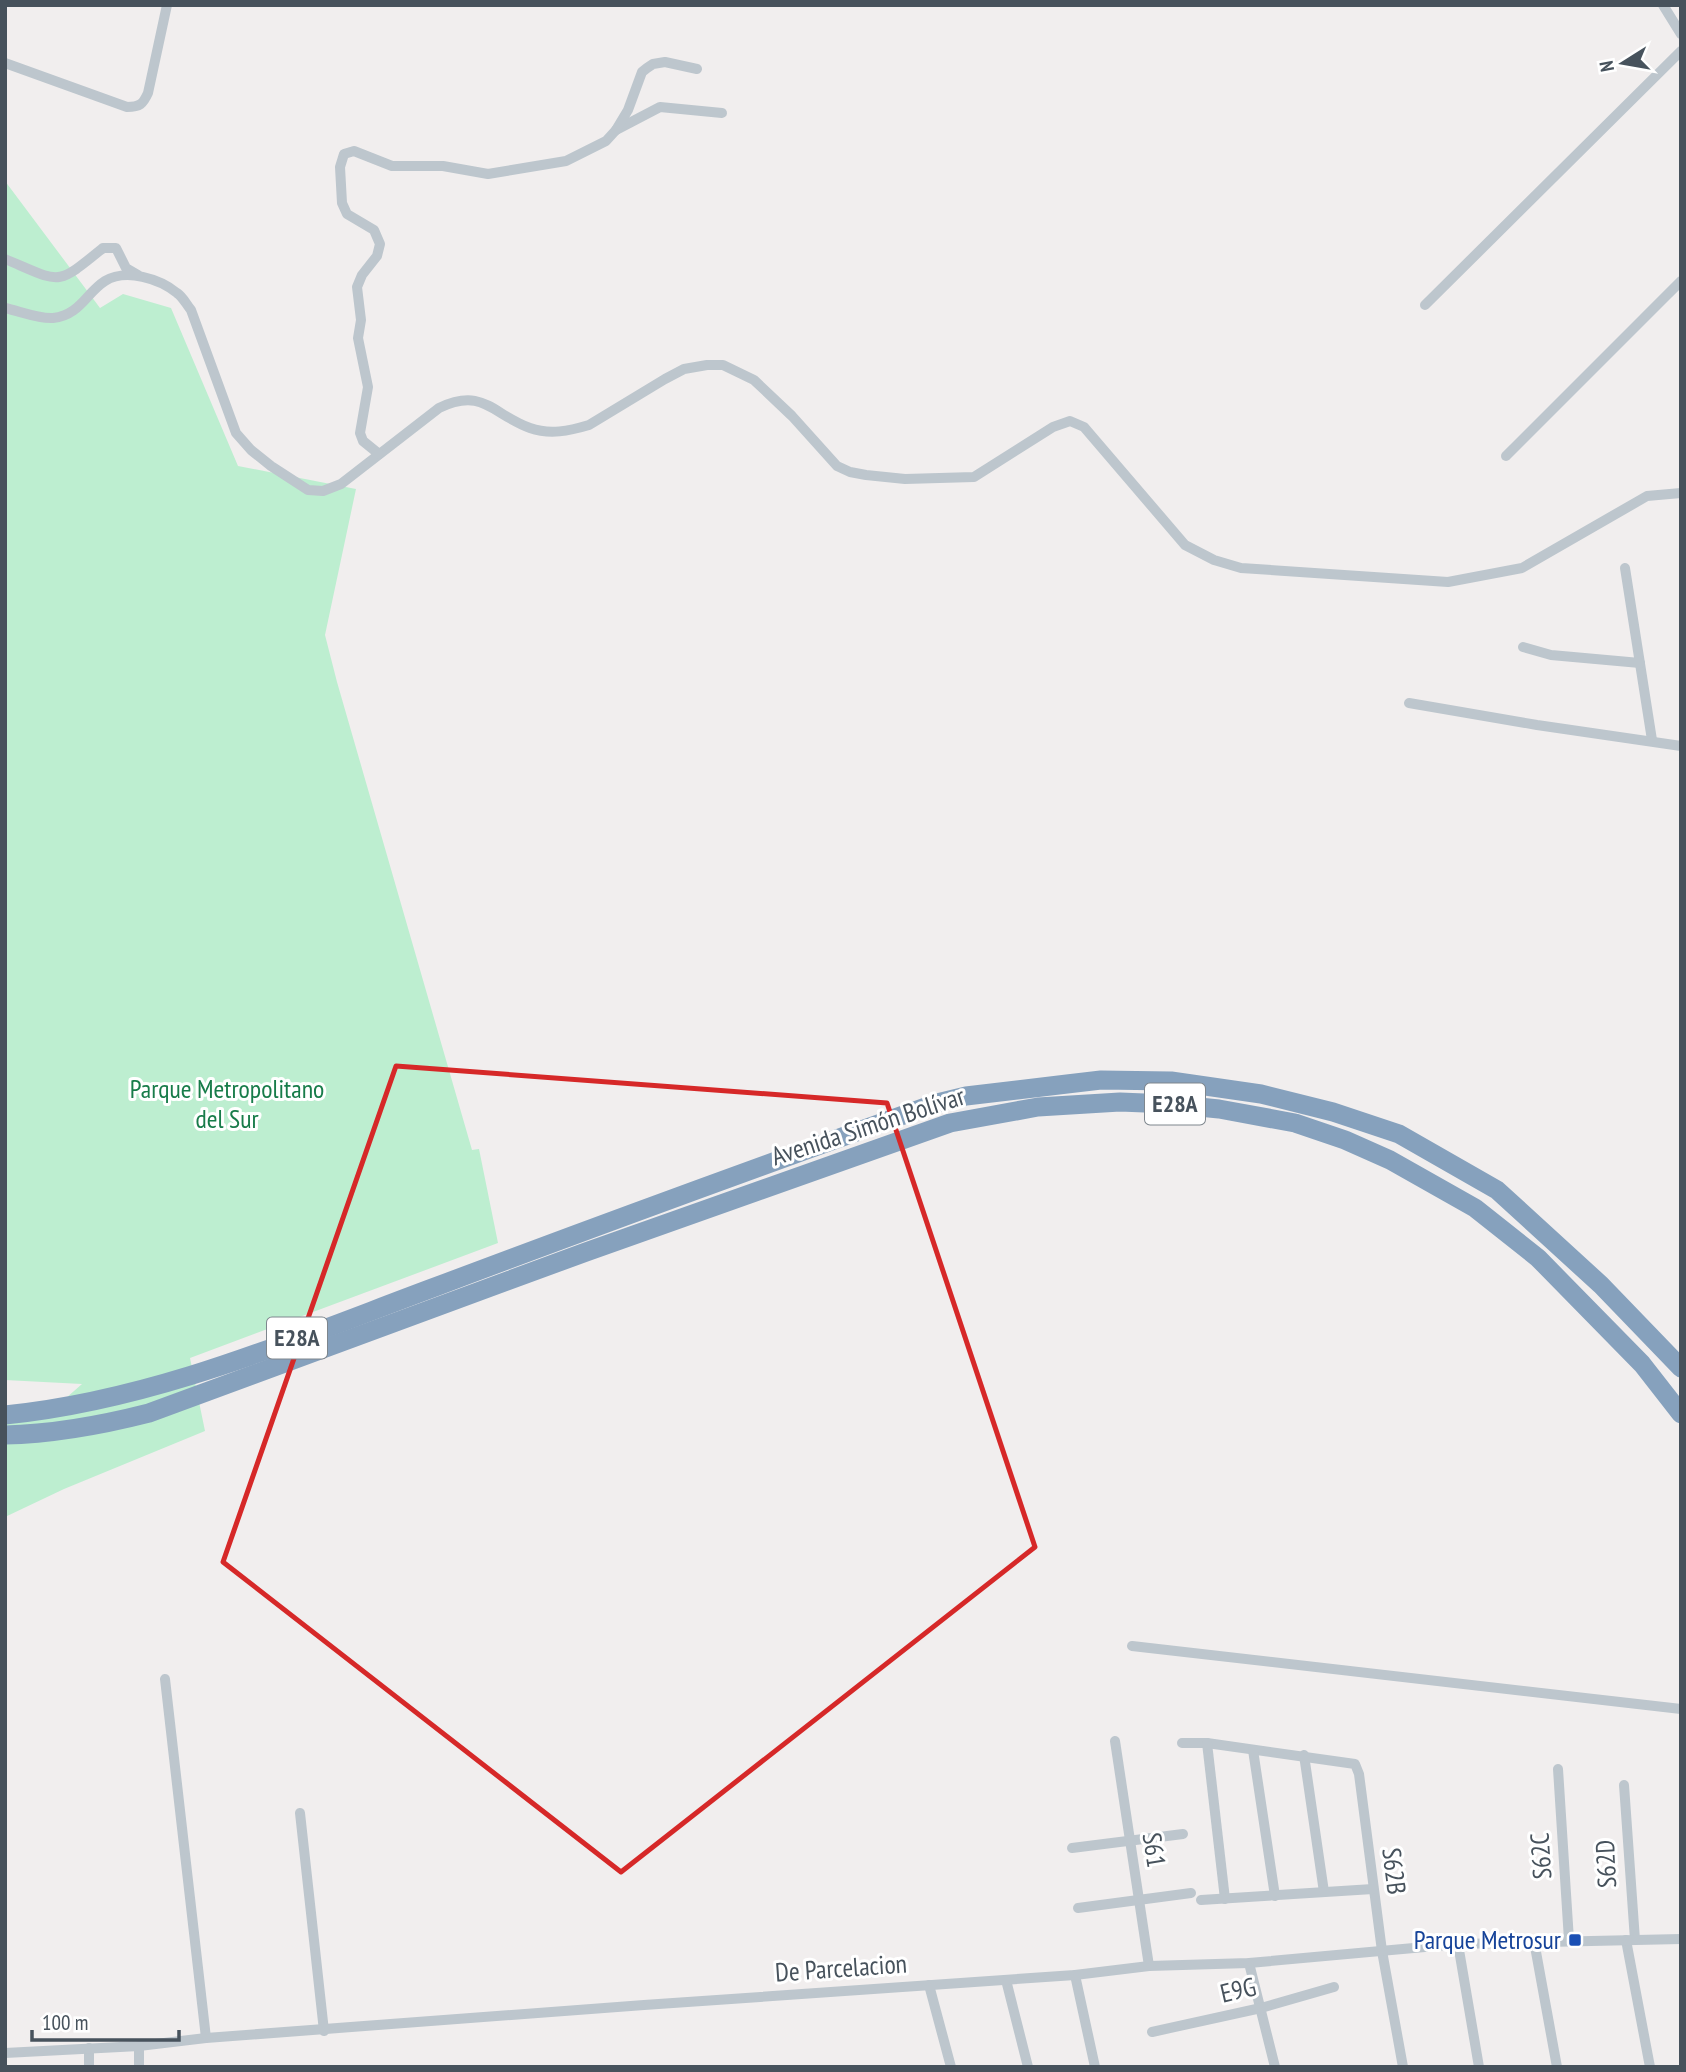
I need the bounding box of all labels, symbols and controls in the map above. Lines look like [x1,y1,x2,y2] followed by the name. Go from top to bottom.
[1588,28,1658,98] north arrow
[1594,59,1619,74] text: N
[130,1072,324,1135] park label: Parque Metropolitano del Sur
[767,1079,969,1172] street label: Avenida Simón Bolívar
[1145,1084,1205,1124] road number: E28A
[267,1318,327,1358] road number: E28A
[1135,1830,1173,1870] street label: S61
[1522,1832,1559,1880] street label: S62C
[1588,1839,1623,1889] street label: S62D
[1375,1846,1414,1896] street label: S62B
[1414,1923,1561,1956] place label: Parque Metrosur
[1567,1932,1583,1948] marker: Parque Metrosur
[774,1946,908,1989] street label: De Parcelacion
[1217,1969,1259,2010] street label: E9G
[32,1998,178,2042] scale bar
[42,2009,88,2036] text: 100 m

